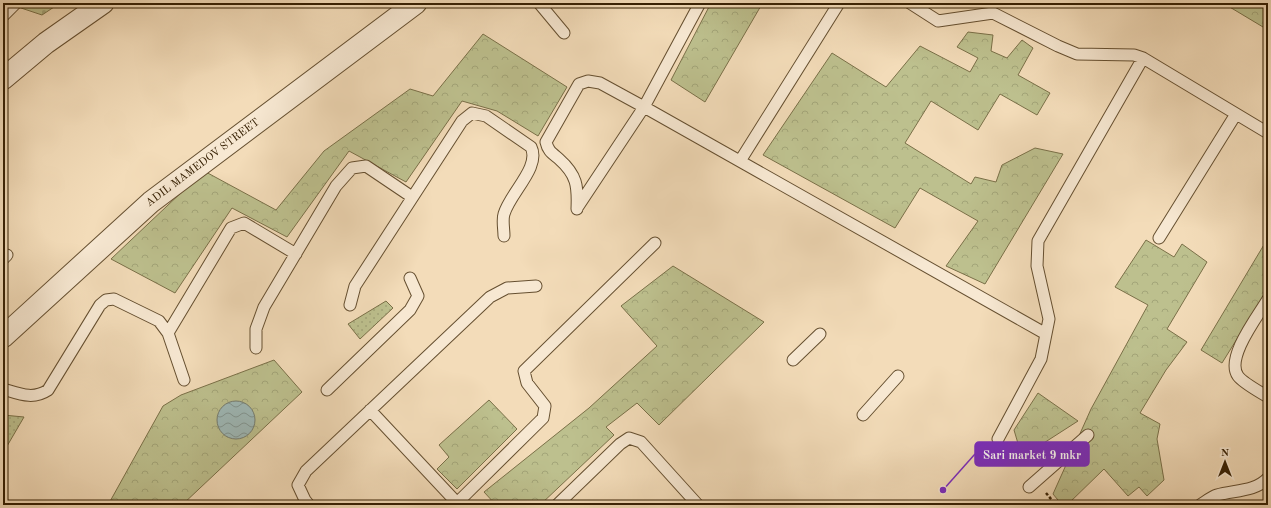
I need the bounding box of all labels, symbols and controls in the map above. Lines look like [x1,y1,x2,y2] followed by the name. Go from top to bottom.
[144,117,262,209] street label: ADIL MAMEDOV STREET
[975,442,1089,466] callout: Sari market 9 mkr
[1205,442,1245,482] north arrow
[1221,448,1230,459] text: N
[983,450,1081,462] text: Sari market 9 mkr

